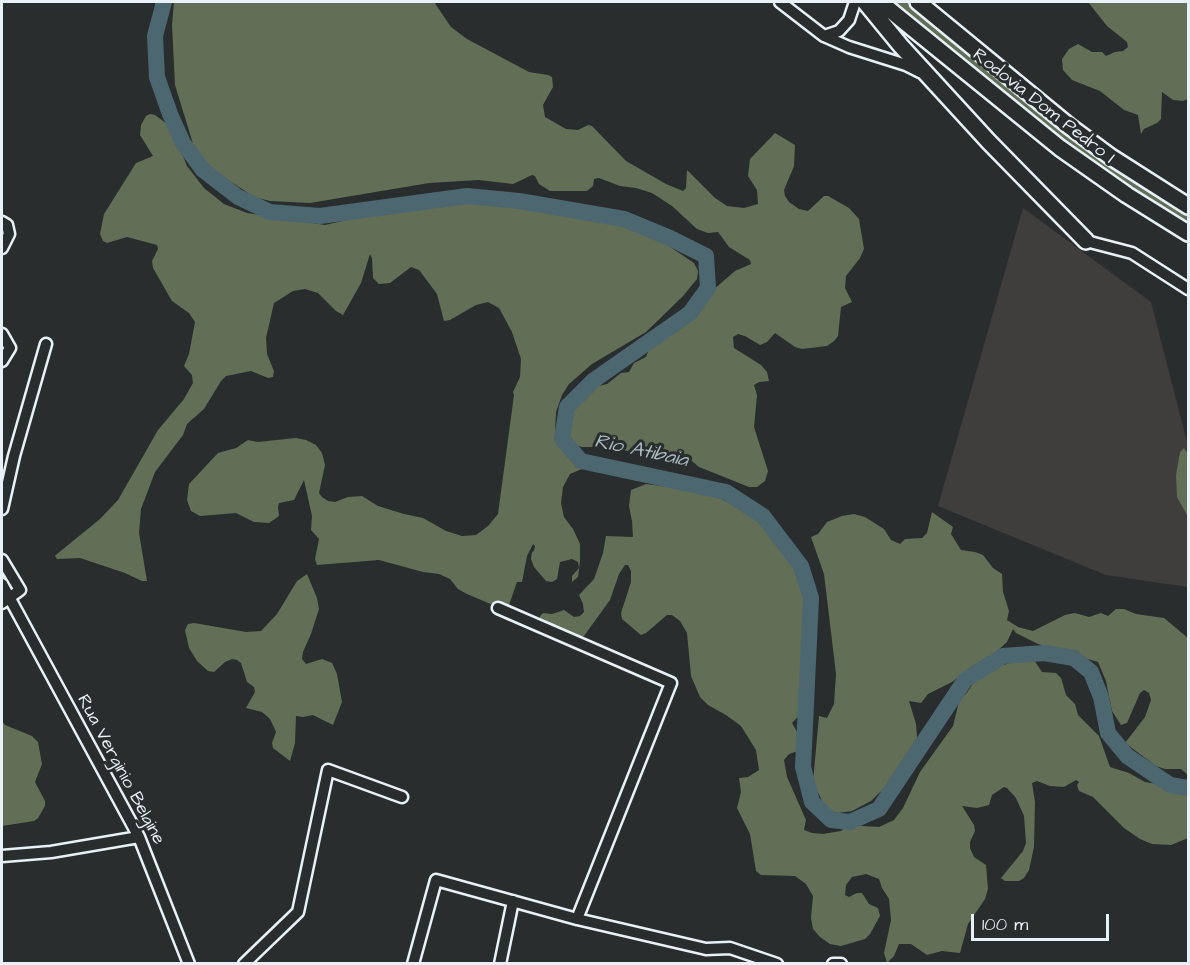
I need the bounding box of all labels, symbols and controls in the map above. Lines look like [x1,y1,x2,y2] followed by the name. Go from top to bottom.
[968,45,1118,169] street label: Rodovia Dom Pedro I
[592,430,690,474] water label: Rio Atibaia
[71,691,169,849] street label: Rua Verginio Belgine
[974,902,1112,940] scale bar
[982,912,1028,937] text: 100 m

